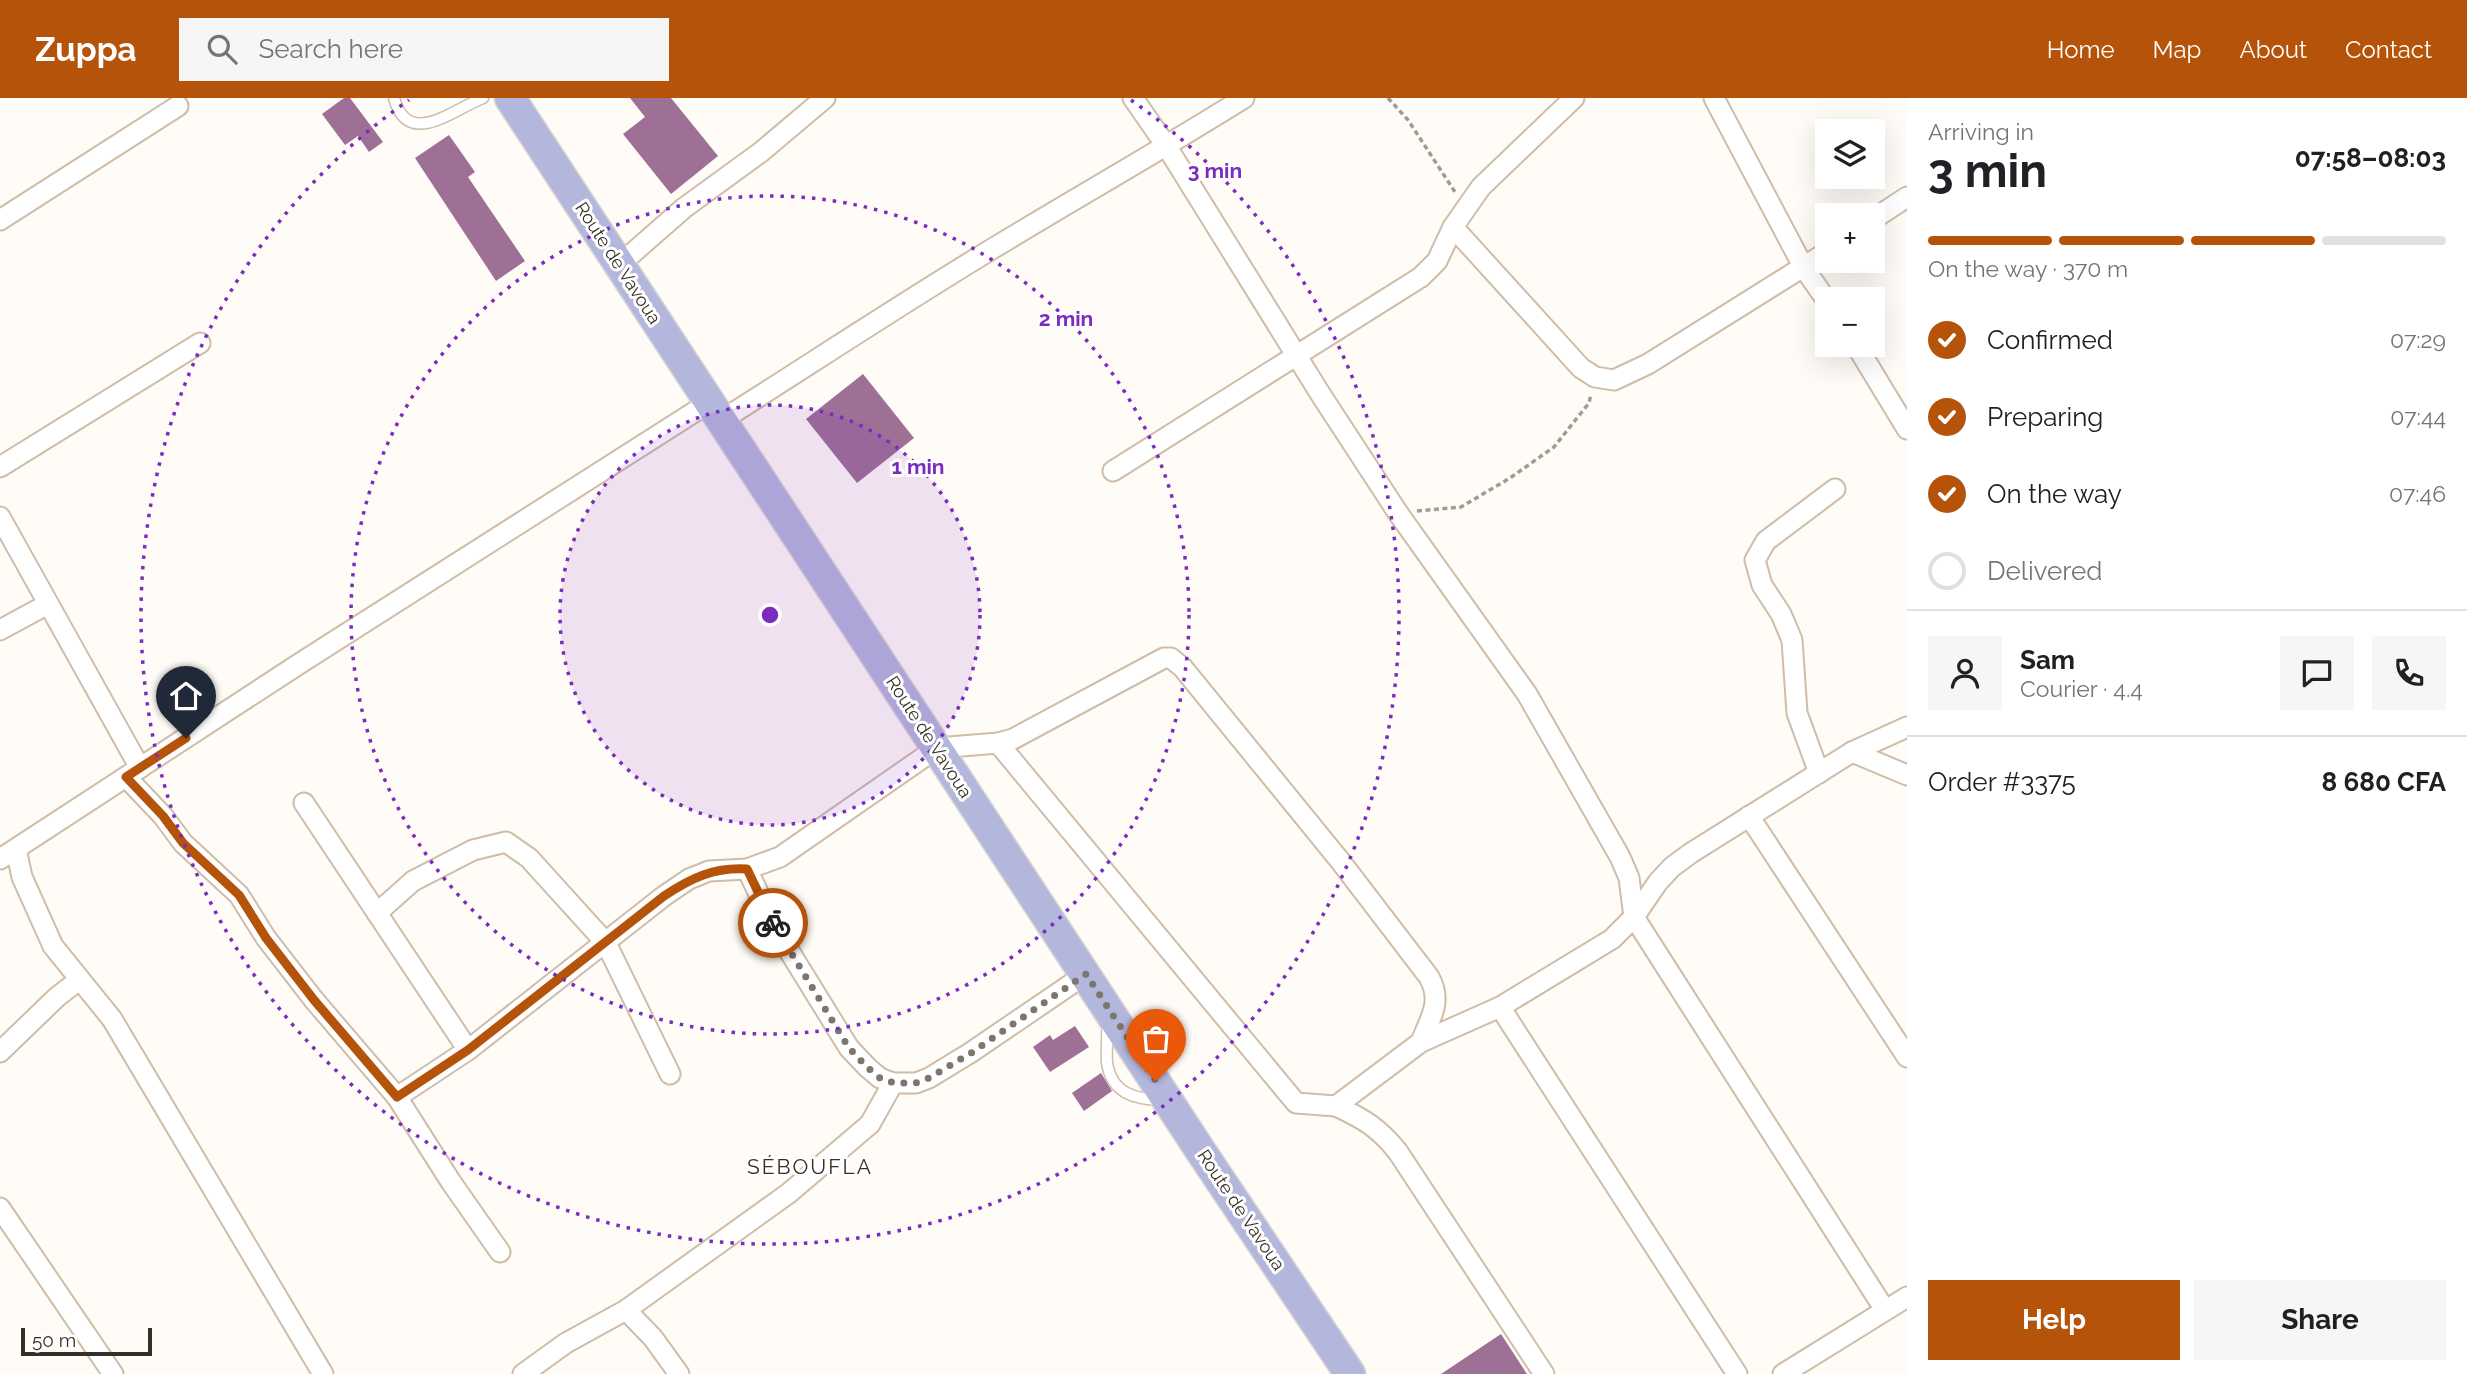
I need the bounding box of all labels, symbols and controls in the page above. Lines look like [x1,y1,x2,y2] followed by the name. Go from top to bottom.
[179,18,669,81] search box
[35,30,137,69] text: Zuppa
[203,30,241,68] icon: search
[259,34,403,64] text: Search here
[2047,35,2115,64] text: Home
[2153,35,2201,64] text: Map
[2239,35,2307,64] text: About
[2345,35,2432,64] text: Contact
[1928,118,2034,145] text: Arriving in
[1815,119,1885,357] map controls
[1815,119,1885,189] button: layers
[2295,143,2446,173] text: 07:58–08:03
[1928,144,2047,198] text: 3 min
[1188,158,1242,183] text: 3 min
[571,198,666,328] street label: Route de Vavoua
[1815,203,1885,273] button: +
[1928,255,2128,282] text: On the way · 370 m
[1815,287,1885,357] button: −
[1039,306,1093,331] text: 2 min
[1928,321,1966,359] icon: check
[1987,325,2113,355] text: Confirmed
[2390,326,2446,353] text: 07:29
[1928,398,1966,436] icon: check
[1987,402,2103,432] text: Preparing
[2390,403,2446,430] text: 07:44
[891,454,945,479] text: 1 min
[1928,475,1966,513] icon: check
[1987,479,2122,509] text: On the way
[2389,480,2446,507] text: 07:46
[1987,556,2102,586] text: Delivered
[758,603,782,627] centre of rings
[1928,636,2002,710] button: person
[2280,636,2354,710] button: chat
[2372,636,2446,710] button: phone
[2020,645,2075,675] text: Sam
[156,666,216,738] pin
[882,672,977,802] street label: Route de Vavoua
[2020,675,2143,702] text: Courier · 4.4
[167,677,205,715] icon: home
[1928,767,2076,797] text: Order #3375
[2321,767,2446,797] text: 8 680 CFA
[738,888,808,958] courier
[754,904,792,942] icon: bike
[1126,1009,1186,1081] pin
[1137,1020,1175,1058] icon: bag
[1193,1145,1290,1274] street label: Route de Vavoua
[747,1154,873,1179] district label: SÉBOUFLA
[1928,1280,2180,1360] button: Help
[2194,1280,2446,1360] button: Share
[21,1325,152,1357] scale bar
[32,1329,76,1351] text: 50 m

